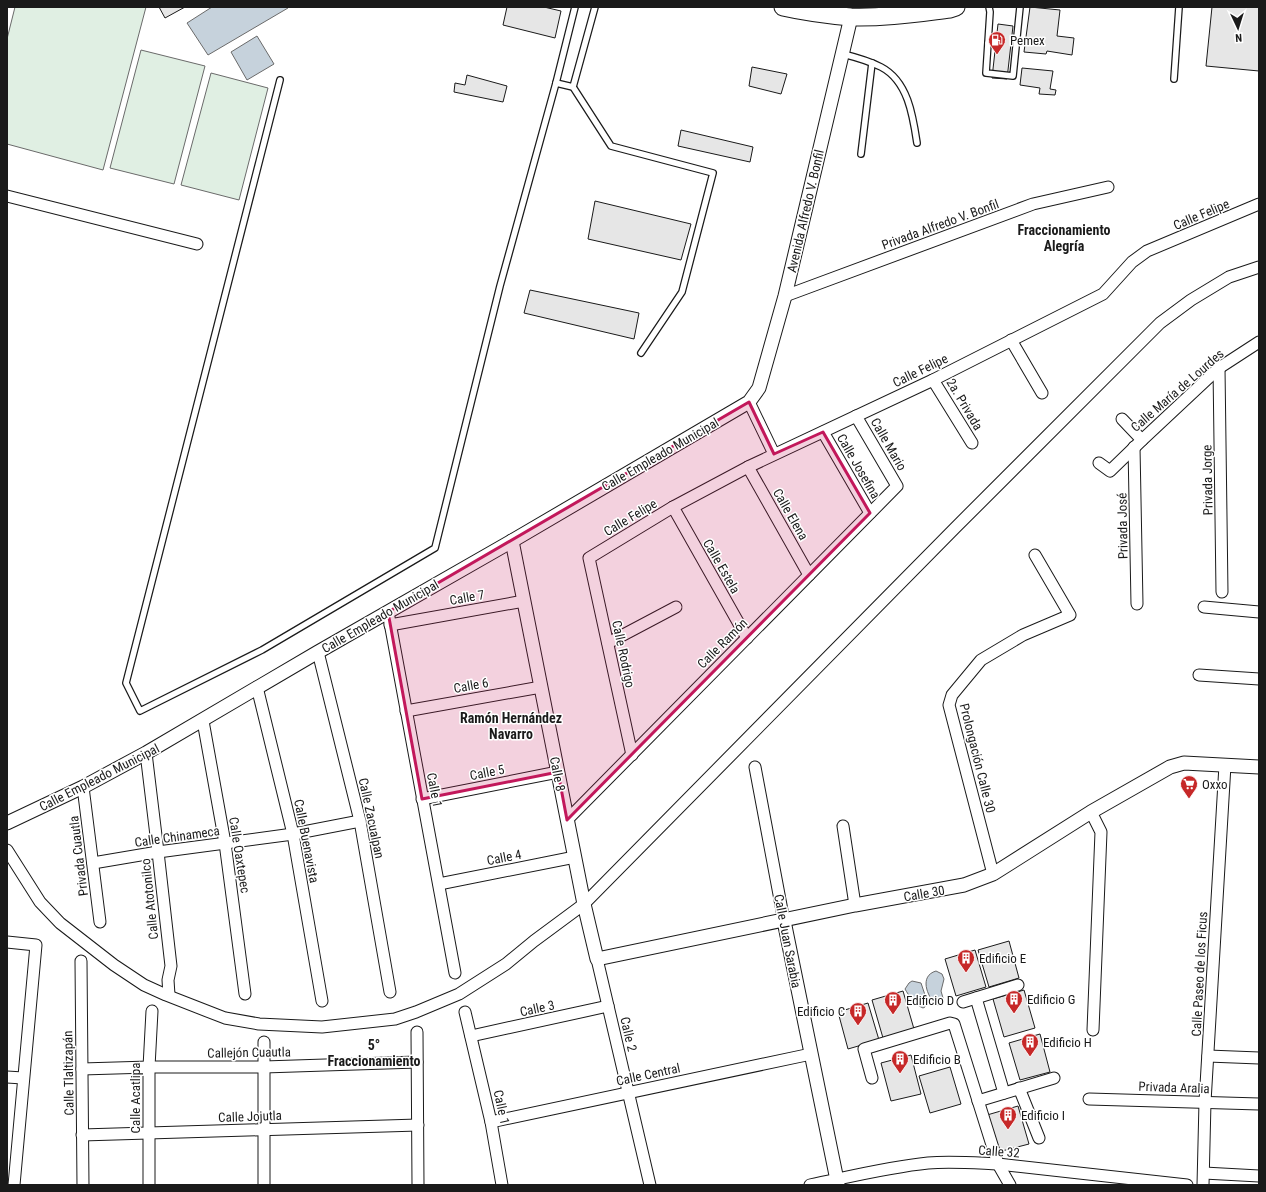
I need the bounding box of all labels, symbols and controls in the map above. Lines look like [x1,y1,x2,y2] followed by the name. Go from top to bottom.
[1218,8,1258,48] north arrow
[987,30,1007,55] fuel station icon: Pemex
[1235,31,1242,44] text: N
[1010,33,1045,48] place label: Pemex
[784,148,827,274] street label: Avenida Alfredo V. Bonfil
[880,196,1001,253] street label: Privada Alfredo V. Bonfil
[1171,196,1231,233] street label: Calle Felipe
[1018,222,1110,254] district label: Fraccionamiento Alegría
[1128,346,1227,435] street label: Calle María de Lourdes
[890,351,950,390] street label: Calle Felipe
[943,376,986,433] street label: 2a. Privada
[599,415,721,494] street label: Calle Empleado Municipal
[868,415,910,473] street label: Calle Mario
[834,431,883,501] street label: Calle Josefina
[1199,445,1216,515] street label: Privada Jorge
[770,486,811,543] street label: Calle Elena
[1114,493,1131,559] street label: Privada José
[601,496,660,539] street label: Calle Felipe
[700,536,743,596] street label: Calle Estela
[319,577,441,656] street label: Calle Empleado Municipal
[449,587,486,608] street label: Calle 7
[694,615,750,671] street label: Calle Ramón
[609,619,638,689] street label: Calle Rodrigo
[453,675,490,696] street label: Calle 6
[957,702,998,814] street label: Prolongación Calle 30
[460,710,562,742] district label: Ramón Hernández Navarro
[37,741,162,814] street label: Calle Empleado Municipal
[547,755,568,793] street label: Calle 8
[468,762,506,783] street label: Calle 5
[424,771,445,809] street label: Calle 1
[1179,774,1199,799] supermarket icon: Oxxo
[356,776,387,860] street label: Calle Zacualpan
[1202,777,1228,792] place label: Oxxo
[291,798,322,884] street label: Calle Buenavista
[66,815,91,897] street label: Privada Cuautla
[226,816,253,894] street label: Calle Oaxtepec
[133,823,221,850] street label: Calle Chinameca
[485,847,523,868] street label: Calle 4
[138,858,161,940] street label: Calle Atotonilco
[902,883,946,904] street label: Calle 30
[771,893,804,989] street label: Calle Juan Sarabia
[1189,911,1210,1037] street label: Calle Paseo de los Ficus
[956,948,976,973] building icon: Edificio E
[979,951,1026,966] place label: Edificio E
[1004,989,1024,1014] building icon: Edificio G
[883,990,903,1015] building icon: Edificio D
[1027,992,1075,1007] place label: Edificio G
[906,993,954,1008] place label: Edificio D
[518,998,556,1019] street label: Calle 3
[848,1001,868,1026] building icon: Edificio C
[797,1004,845,1019] place label: Edificio C
[617,1015,640,1053] street label: Calle 2
[60,1030,77,1116] street label: Calle Tlaltizapán
[1020,1032,1040,1057] building icon: Edificio H
[1043,1035,1092,1050] place label: Edificio H
[328,1037,420,1069] district label: 5° Fraccionamiento
[207,1044,291,1061] street label: Callejón Cuautla
[890,1049,910,1074] building icon: Edificio B
[913,1052,961,1067] place label: Edificio B
[615,1060,682,1089] street label: Calle Central
[128,1063,143,1133] street label: Calle Acatlipa
[1138,1079,1210,1096] street label: Privada Aralia
[491,1088,512,1126] street label: Calle 1
[998,1105,1018,1130] building icon: Edificio I
[218,1108,282,1125] street label: Calle Jojutla
[1021,1108,1065,1123] place label: Edificio I
[978,1143,1020,1160] street label: Calle 32

